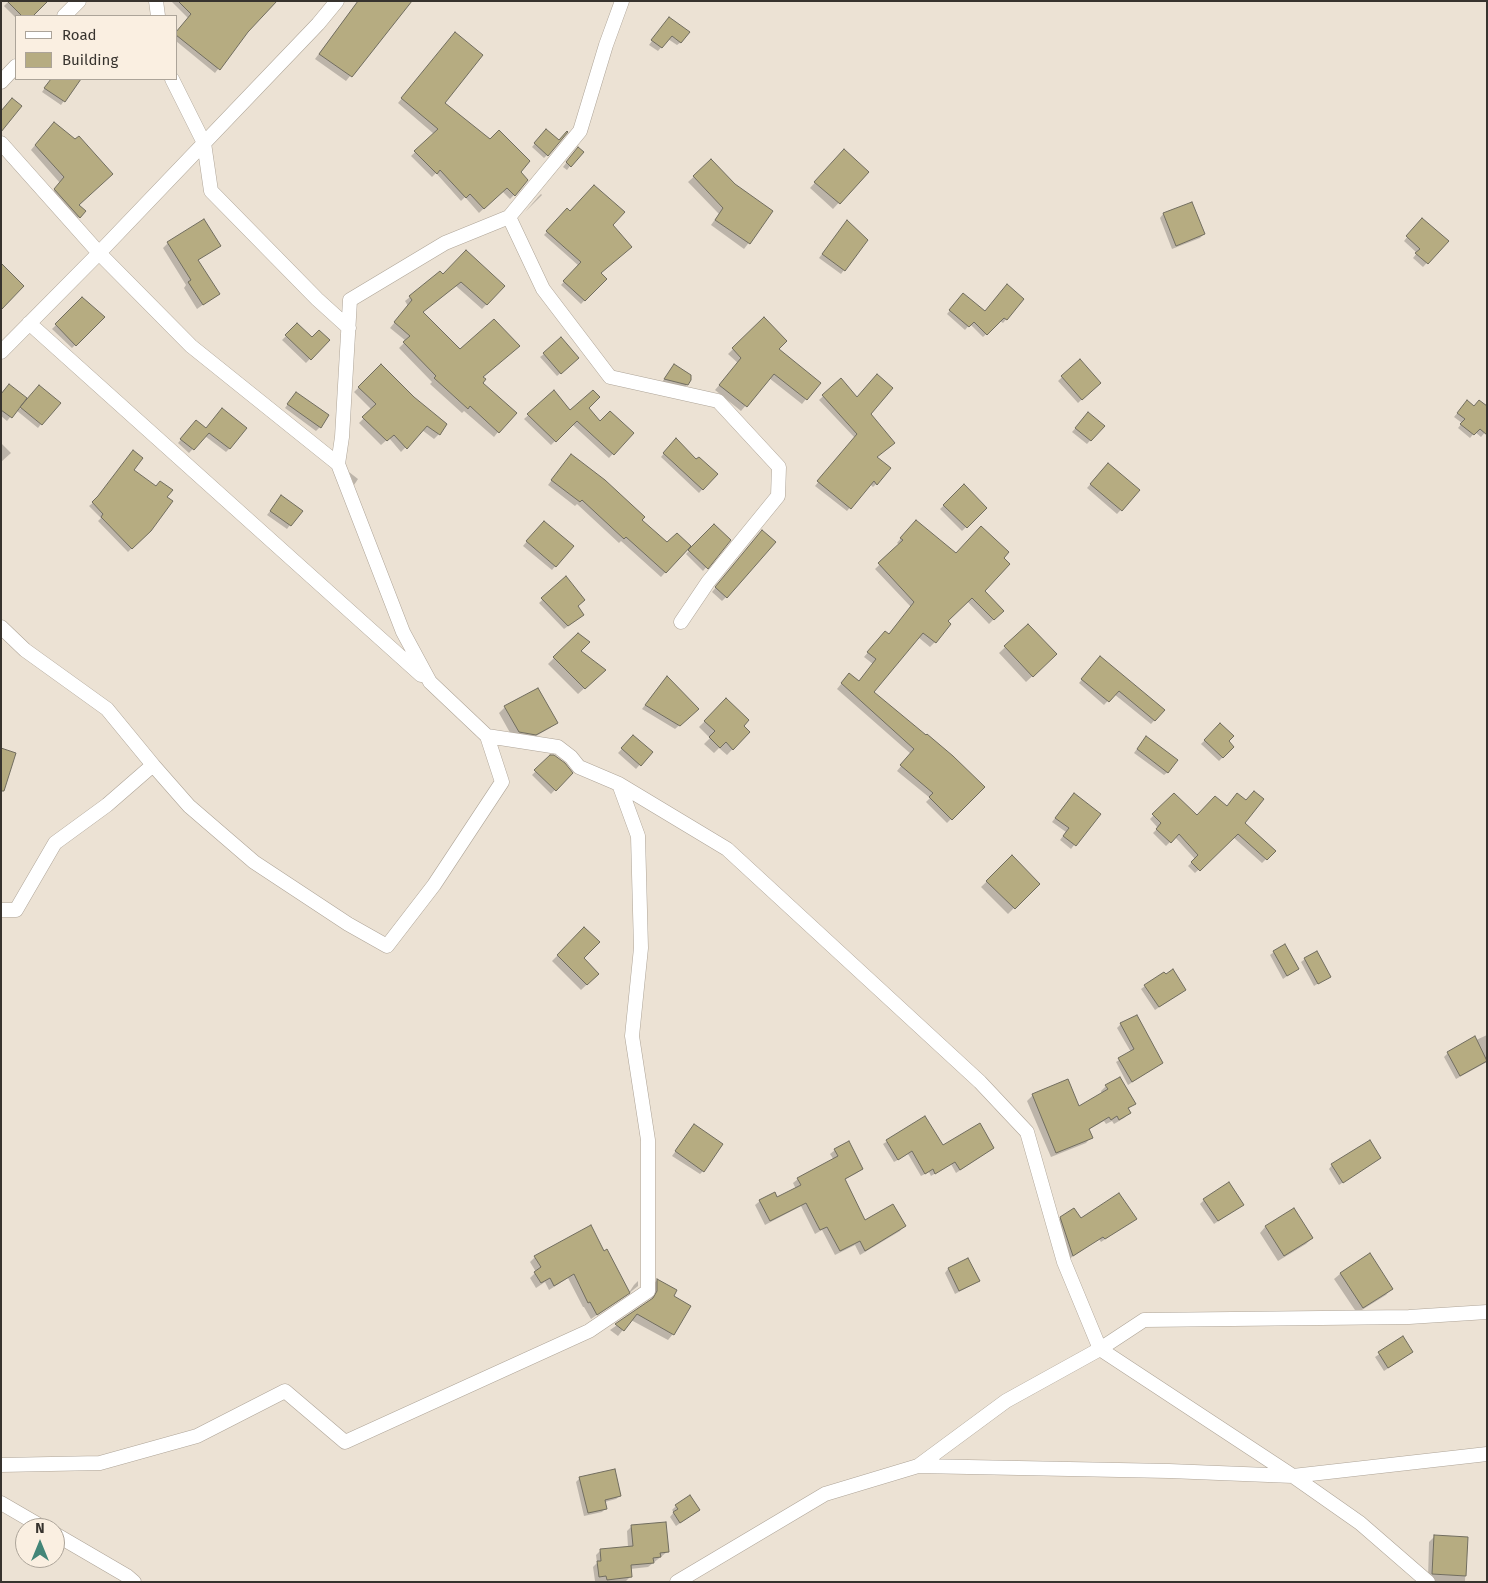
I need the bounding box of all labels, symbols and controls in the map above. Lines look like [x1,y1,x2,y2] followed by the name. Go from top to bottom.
[15,15,178,80] legend
[62,26,97,44] text: Road
[62,51,118,69] text: Building
[15,1518,65,1568] north arrow
[35,1520,45,1537] text: N

